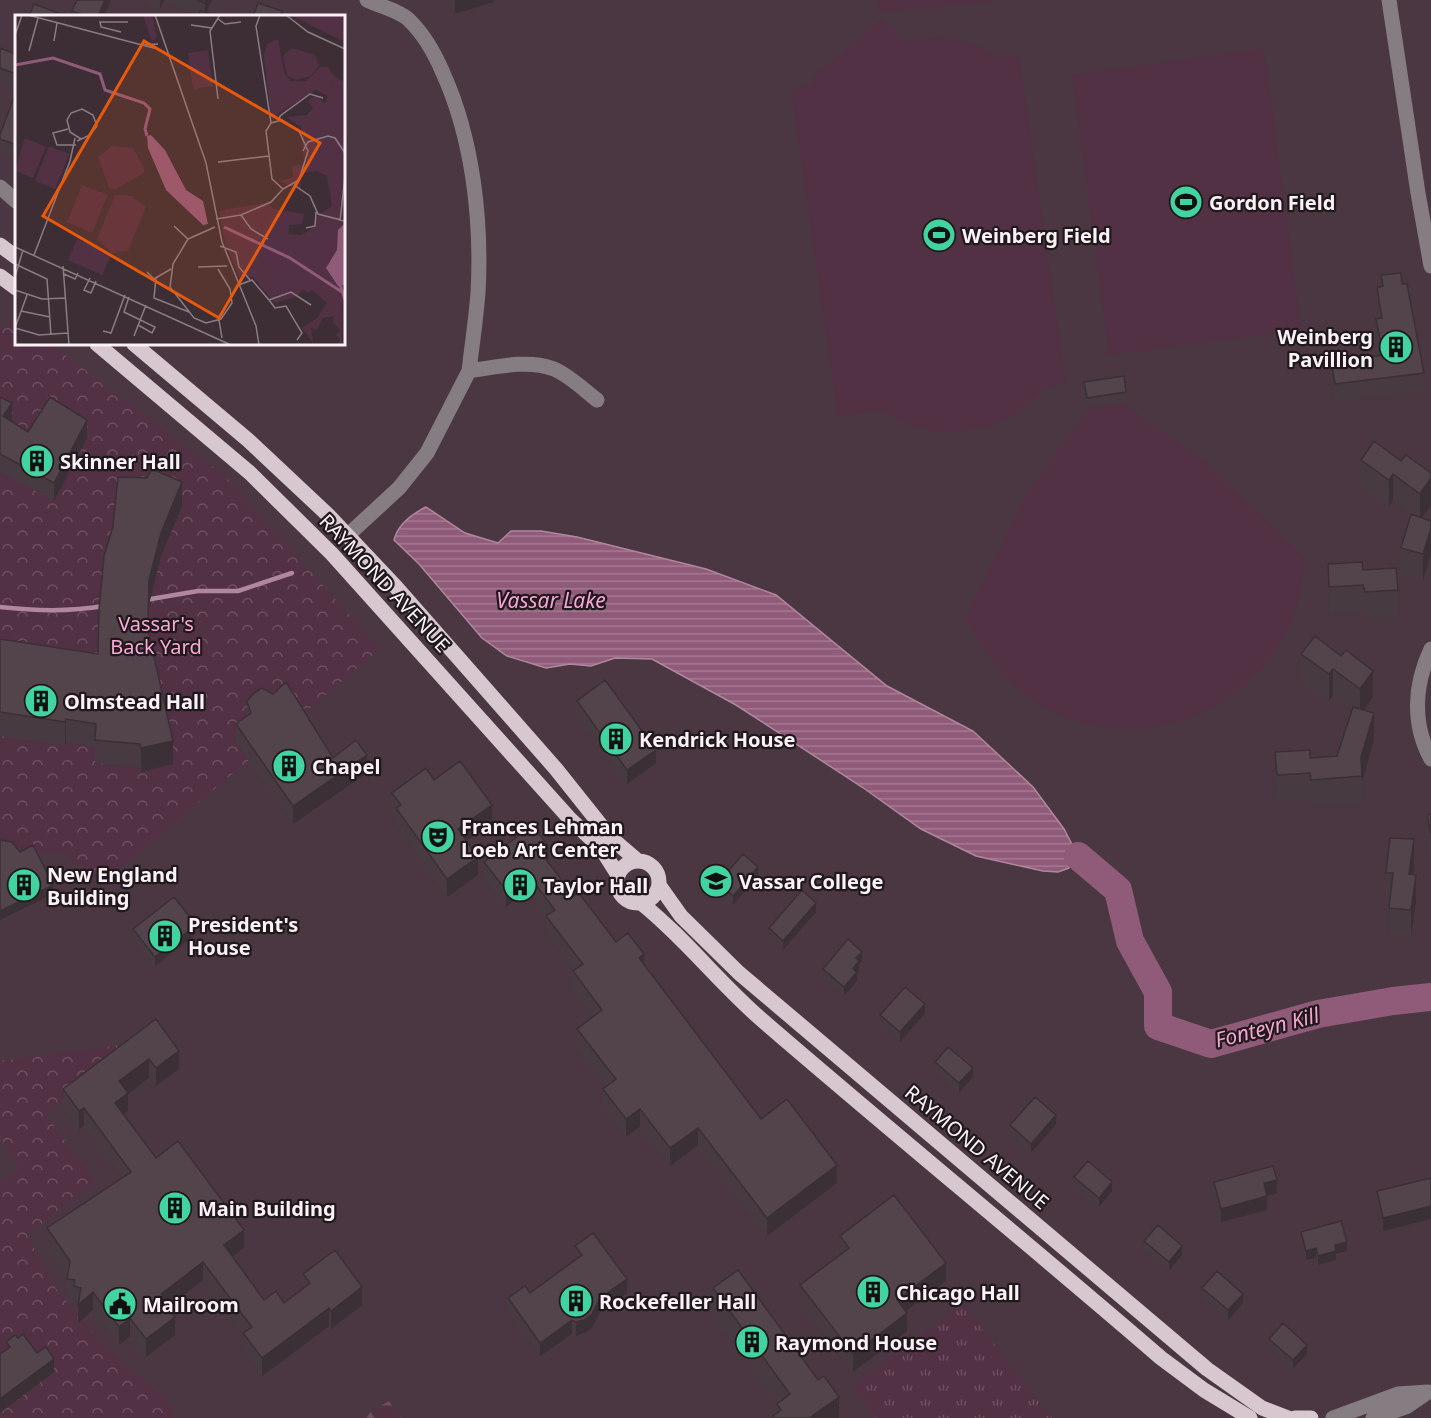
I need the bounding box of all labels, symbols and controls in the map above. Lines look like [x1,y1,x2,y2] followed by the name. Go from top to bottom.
[15,15,345,345] inset map
[1168,184,1204,220] sports icon: Gordon Field
[1209,189,1335,216] place label: Gordon Field
[921,217,957,253] sports icon: Weinberg Field
[962,222,1111,249] place label: Weinberg Field
[1277,323,1373,373] place label: Weinberg Pavillion
[1378,329,1414,365] building icon: Weinberg Pavillion
[19,443,55,479] building icon: Skinner Hall
[60,448,181,475] place label: Skinner Hall
[314,508,456,658] street label: RAYMOND AVENUE
[496,586,606,614] water label: Vassar Lake
[110,610,202,660] park label: Vassar's Back Yard
[23,683,59,719] building icon: Olmstead Hall
[64,688,205,715] place label: Olmstead Hall
[598,721,634,757] building icon: Kendrick House
[639,726,796,753] place label: Kendrick House
[271,748,307,784] building icon: Chapel
[312,753,380,780] place label: Chapel
[461,813,624,863] place label: Frances Lehman Loeb Art Center
[420,819,456,855] theatre icon: Frances Lehman Loeb Art Center
[47,861,178,911] place label: New England Building
[698,863,734,899] school or university icon: Vassar College
[6,867,42,903] building icon: New England Building
[502,867,538,903] building icon: Taylor Hall
[739,868,884,895] place label: Vassar College
[543,872,648,899] place label: Taylor Hall
[188,911,298,961] place label: President's House
[147,918,183,954] building icon: President's House
[1212,1000,1323,1053] water label: Fonteyn Kill
[899,1079,1055,1215] street label: RAYMOND AVENUE
[157,1190,193,1226] building icon: Main Building
[198,1195,336,1222] place label: Main Building
[855,1274,891,1310] building icon: Chicago Hall
[896,1279,1020,1306] place label: Chicago Hall
[558,1283,594,1319] building icon: Rockefeller Hall
[102,1286,138,1322] public building icon: Mailroom
[599,1288,756,1315] place label: Rockefeller Hall
[143,1291,239,1318] place label: Mailroom
[734,1324,770,1360] building icon: Raymond House
[775,1329,937,1356] place label: Raymond House

